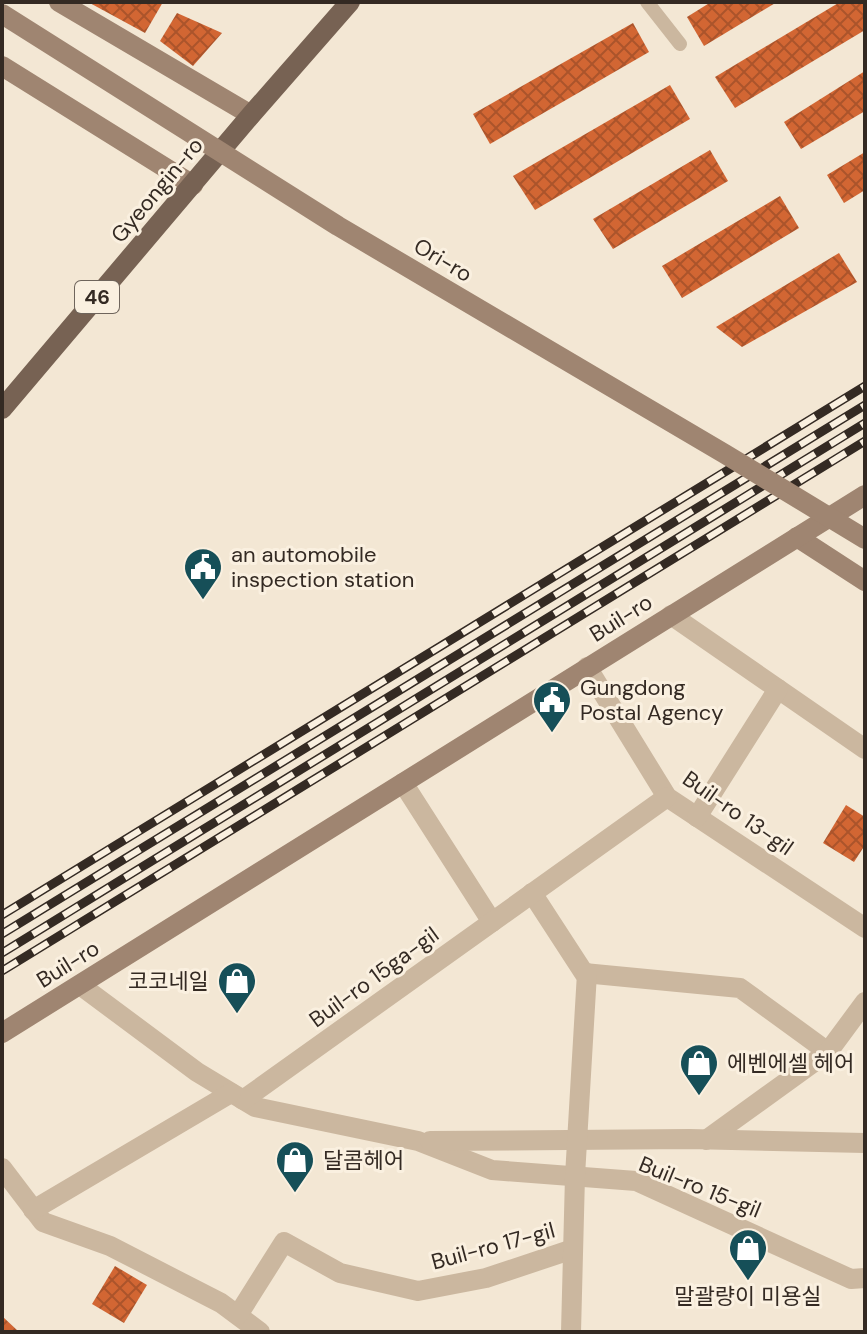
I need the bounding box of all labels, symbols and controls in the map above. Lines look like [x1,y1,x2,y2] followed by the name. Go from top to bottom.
[104,131,210,249] street label: Gyeongin-ro
[408,231,478,289] street label: Ori-ro
[75,281,119,313] road number: 46
[231,540,414,594] place label: an automobile inspection station
[182,546,224,601] public building icon: an automobile inspection station
[584,587,658,649] street label: Buil-ro
[580,673,723,727] place label: Gungdong Postal Agency
[531,679,573,734] public building icon: Gungdong Postal Agency
[677,764,799,862] street label: Buil-ro 13-gil
[303,920,445,1034] street label: Buil-ro 15ga-gil
[31,933,105,995] street label: Buil-ro
[216,960,258,1015] shop icon: 코코네일
[128,967,209,996] place label: 코코네일
[678,1042,720,1097] shop icon: 에벤에셀 헤어
[727,1049,854,1078] place label: 에벤에셀 헤어
[274,1139,316,1194] shop icon: 달콤헤어
[323,1146,404,1175] place label: 달콤헤어
[635,1149,765,1225] street label: Buil-ro 15-gil
[428,1216,558,1276] street label: Buil-ro 17-gil
[727,1227,769,1282] shop icon: 말괄량이 미용실
[674,1282,822,1311] place label: 말괄량이 미용실

